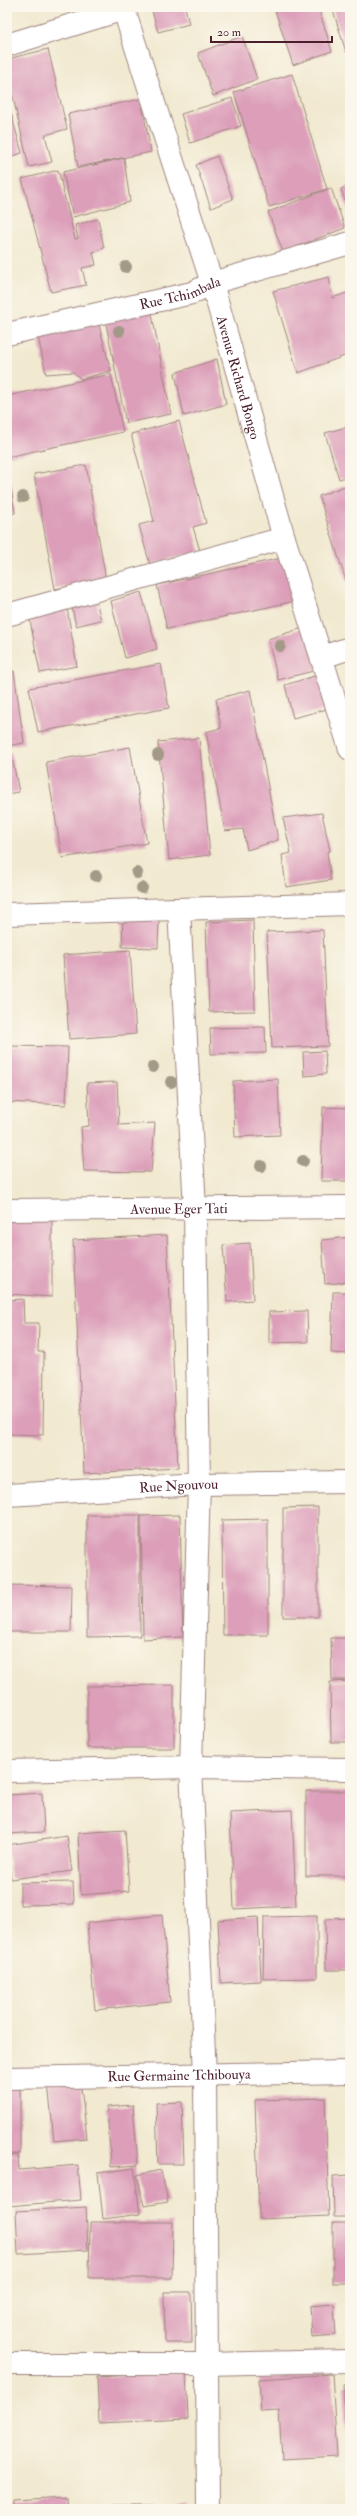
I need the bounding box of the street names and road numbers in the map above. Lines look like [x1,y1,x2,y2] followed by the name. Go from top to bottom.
[138,272,222,313] street label: Rue Tchimbala
[213,313,264,441] street label: Avenue Richard Bongo
[129,1200,228,1217] street label: Avenue Eger Tati
[139,1475,218,1496] street label: Rue Ngouvou
[107,2065,251,2085] street label: Rue Germaine Tchibouya

